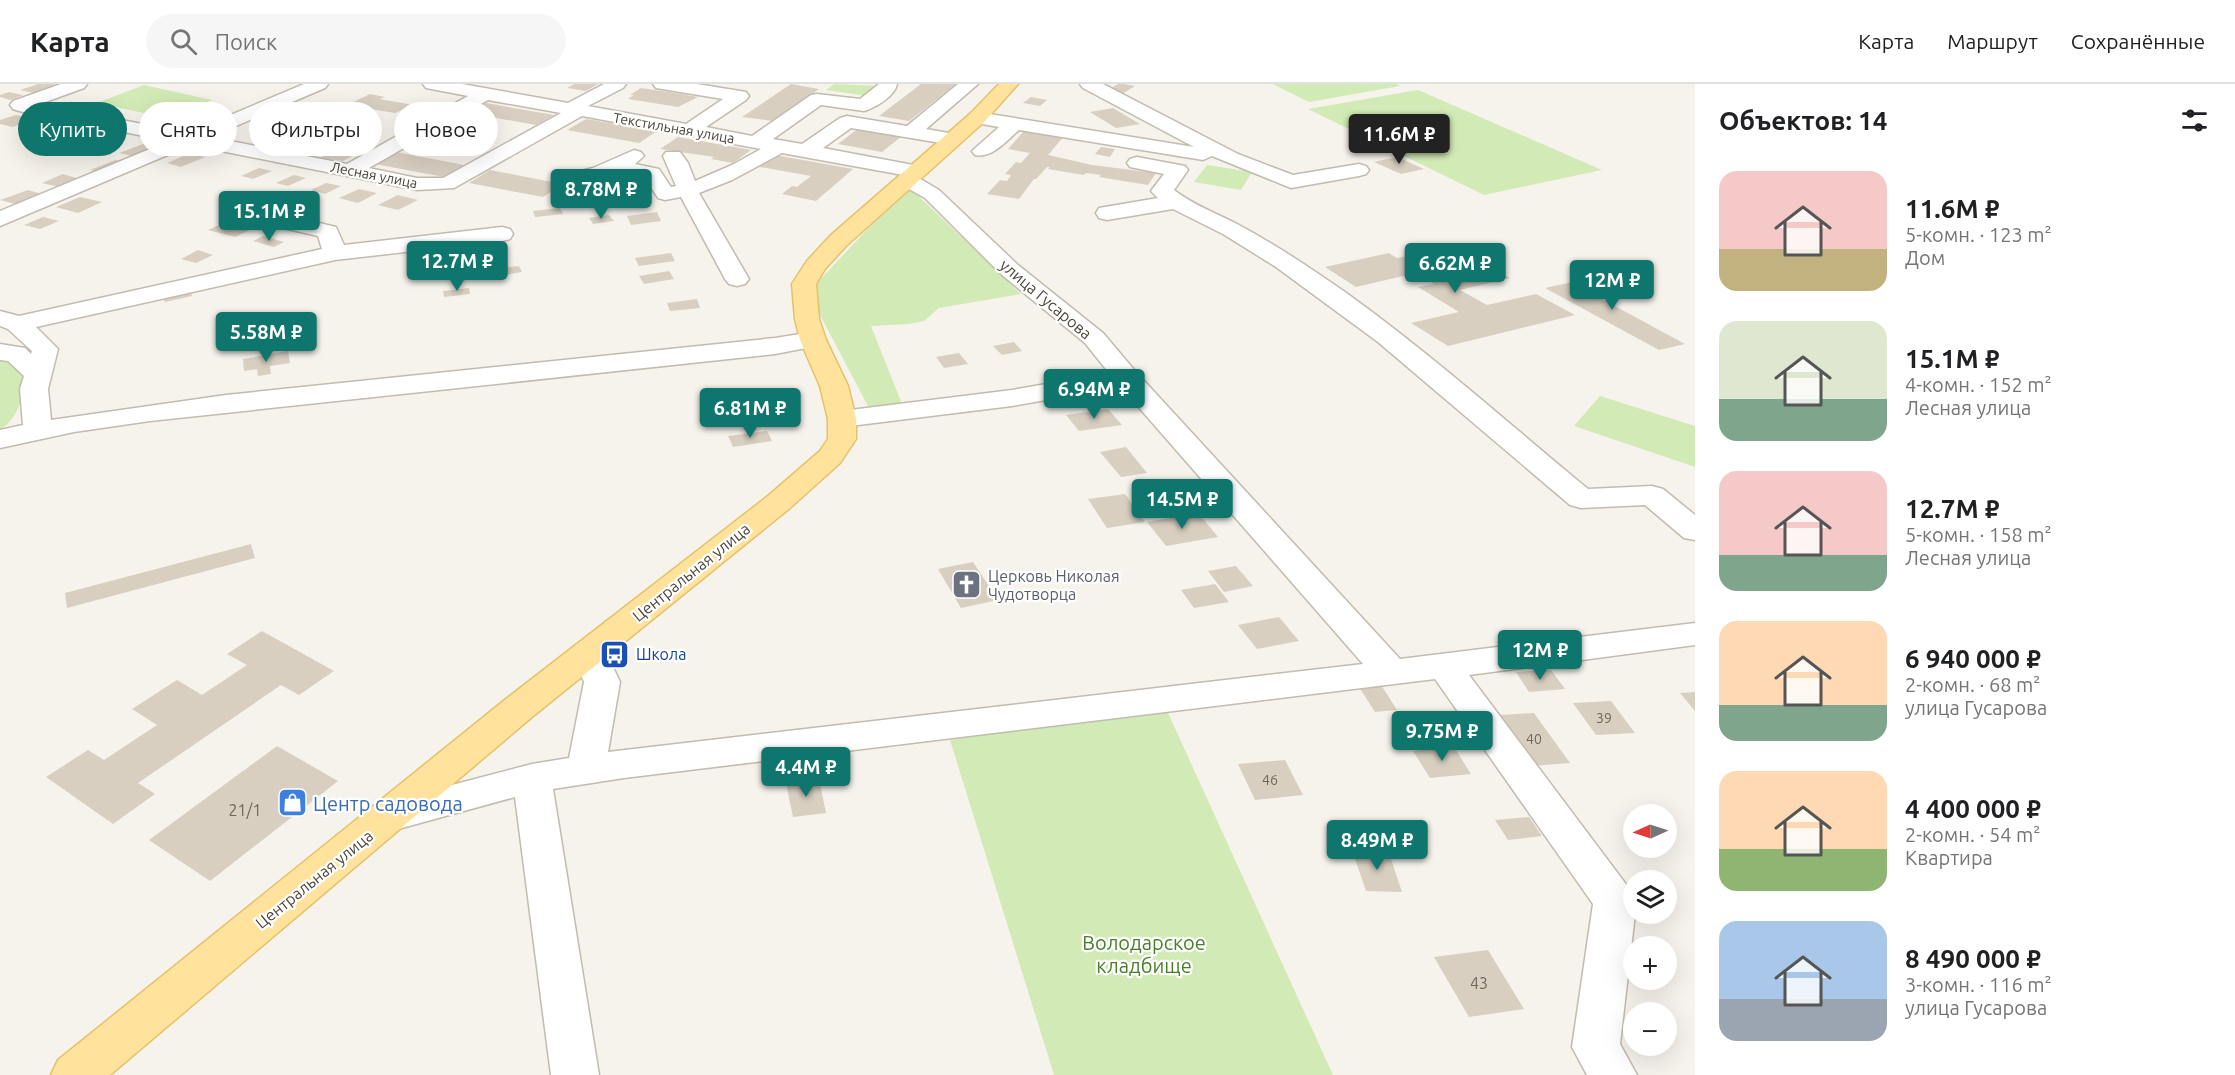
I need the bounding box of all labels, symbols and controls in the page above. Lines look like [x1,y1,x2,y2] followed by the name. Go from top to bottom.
[146,14,566,68] search box
[167,25,200,58] icon: search
[30,26,110,57] text: Карта
[215,29,277,54] text: Поиск
[1858,29,1914,53] text: Карта
[1947,29,2038,53] text: Маршрут
[2071,29,2205,53] text: Сохранённые
[18,102,127,156] chip: Купить
[139,102,237,156] chip: Снять
[249,102,382,156] chip: Фильтры
[394,102,498,156] chip: Новое
[2178,104,2211,137] icon: filters
[1719,106,1887,135] text: Объектов: 14
[612,109,736,147] street label: Текстильная улица
[1344,114,1454,165] pin: 11.6M ₽
[1363,122,1435,145] text: 11.6M ₽
[329,159,419,191] street label: Лесная улица
[546,169,656,220] pin: 8.78M ₽
[565,177,637,200] text: 8.78M ₽
[214,191,324,242] pin: 15.1M ₽
[1905,194,1999,223] text: 11.6M ₽
[1767,195,1839,267] icon: home
[233,199,305,222] text: 15.1M ₽
[1905,223,2052,246] text: 5-комн. · 123 m²
[402,241,512,292] pin: 12.7M ₽
[1400,243,1510,294] pin: 6.62M ₽
[1905,246,1945,269] text: Дом
[421,249,493,272] text: 12.7M ₽
[1419,251,1491,274] text: 6.62M ₽
[997,256,1095,342] street label: улица Гусарова
[1570,260,1654,311] pin: 12M ₽
[1584,268,1640,291] text: 12M ₽
[211,312,321,363] pin: 5.58M ₽
[230,320,302,343] text: 5.58M ₽
[1905,344,1999,373] text: 15.1M ₽
[1767,345,1839,417] icon: home
[1039,369,1149,420] pin: 6.94M ₽
[1905,373,2052,396] text: 4-комн. · 152 m²
[1058,377,1130,400] text: 6.94M ₽
[695,388,805,439] pin: 6.81M ₽
[714,396,786,419] text: 6.81M ₽
[1905,396,2031,419] text: Лесная улица
[1127,479,1237,530] pin: 14.5M ₽
[1146,487,1218,510] text: 14.5M ₽
[1905,494,1999,523] text: 12.7M ₽
[1767,495,1839,567] icon: home
[629,519,753,625] street label: Центральная улица
[1905,523,2052,546] text: 5-комн. · 158 m²
[1905,546,2031,569] text: Лесная улица
[988,567,1120,603] place label: Церковь Николая Чудотворца
[951,569,983,601] church icon: Церковь Николая Чудотворца
[1498,630,1582,681] pin: 12M ₽
[599,638,631,670] bus stop icon: Школа
[1512,638,1568,661] text: 12M ₽
[1905,644,2041,673] text: 6 940 000 ₽
[636,645,686,663] place label: Школа
[1767,645,1839,717] icon: home
[1905,673,2040,696] text: 2-комн. · 68 m²
[1905,696,2047,719] text: улица Гусарова
[1596,710,1612,726] house number: 39
[1387,711,1497,762] pin: 9.75M ₽
[1406,719,1478,742] text: 9.75M ₽
[1526,731,1542,747] house number: 40
[757,747,855,798] pin: 4.4M ₽
[775,755,837,778] text: 4.4M ₽
[1262,772,1278,788] house number: 46
[276,787,308,819] shop icon: Центр садовода
[313,792,463,815] place label: Центр садовода
[1905,794,2041,823] text: 4 400 000 ₽
[1767,795,1839,867] icon: home
[229,801,261,819] house number: 21/1
[1623,804,1677,858] north arrow
[1623,804,1677,1056] map controls
[1322,820,1432,871] pin: 8.49M ₽
[1905,823,2040,846] text: 2-комн. · 54 m²
[252,826,376,932] street label: Центральная улица
[1341,828,1413,851] text: 8.49M ₽
[1905,846,1993,869] text: Квартира
[1623,870,1677,924] button: layers
[1082,931,1206,977] park label: Володарское кладбище
[1623,936,1677,990] button: +
[1905,944,2041,973] text: 8 490 000 ₽
[1767,945,1839,1017] icon: home
[1905,973,2052,996] text: 3-комн. · 116 m²
[1470,974,1488,992] house number: 43
[1905,996,2047,1019] text: улица Гусарова
[1623,1002,1677,1056] button: −

